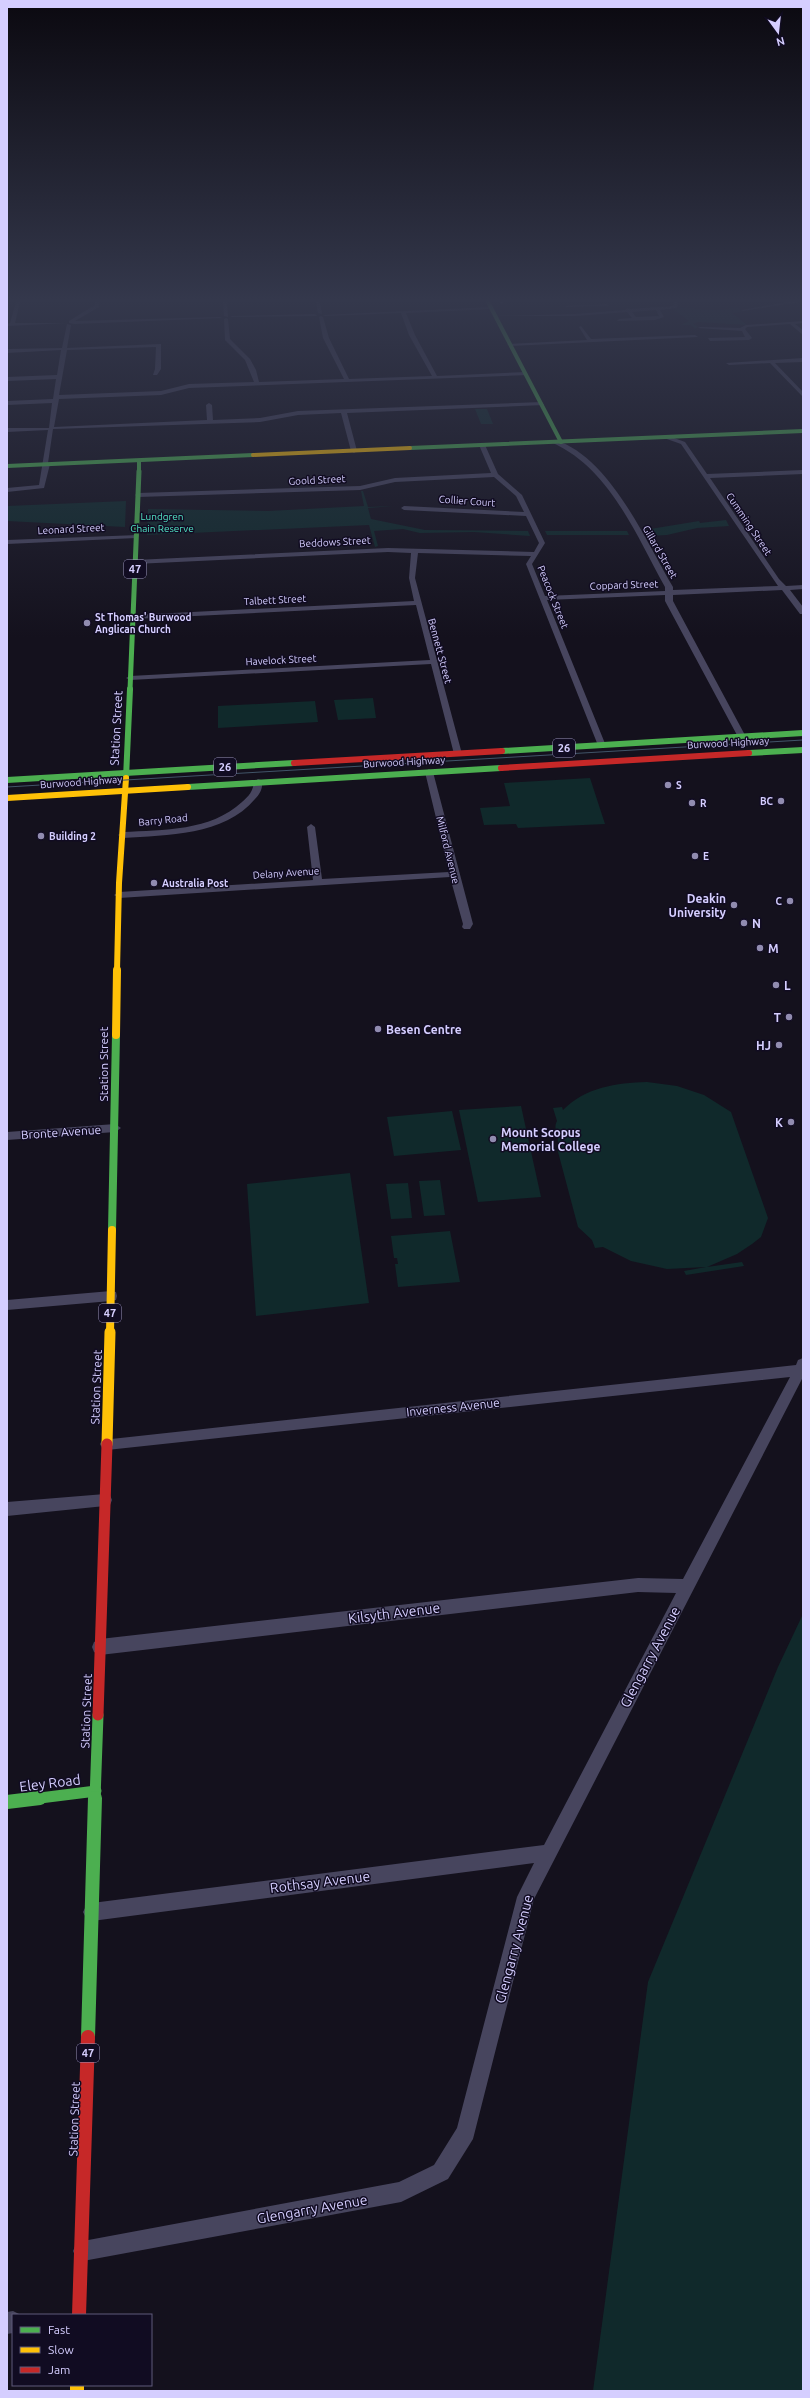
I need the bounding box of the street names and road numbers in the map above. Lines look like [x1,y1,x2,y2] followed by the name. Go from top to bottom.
[288,473,346,487] street label: Goold Street
[724,491,774,557] street label: Cumming Street
[438,494,496,508] street label: Collier Court
[37,522,105,536] street label: Leonard Street
[640,524,680,580] street label: Gillard Street
[299,535,371,549] street label: Beddows Street
[124,560,146,578] road number: 47
[535,564,571,630] street label: Peacock Street
[590,578,659,592] street label: Coppard Street
[244,593,306,607] street label: Talbett Street
[426,617,454,685] street label: Bennett Street
[245,653,317,667] street label: Havelock Street
[108,690,124,766] street label: Station Street
[687,735,769,751] street label: Burwood Highway
[553,739,575,757] road number: 26
[363,754,445,770] street label: Burwood Highway
[214,758,236,776] road number: 26
[40,774,123,790] street label: Burwood Highway
[138,812,188,828] street label: Barry Road
[434,815,462,885] street label: Milford Avenue
[252,865,320,881] street label: Delany Avenue
[97,1026,110,1101] street label: Station Street
[20,1123,102,1141] street label: Bronte Avenue
[99,1304,121,1322] road number: 47
[88,1349,104,1425] street label: Station Street
[406,1396,500,1418] street label: Inverness Avenue
[347,1599,441,1627] street label: Kilsyth Avenue
[617,1604,683,1710] street label: Glengarry Avenue
[78,1673,94,1749] street label: Station Street
[19,1771,81,1795] street label: Eley Road
[269,1868,371,1896] street label: Rothsay Avenue
[492,1893,536,2005] street label: Glengarry Avenue
[77,2044,99,2062] road number: 47
[66,2081,82,2157] street label: Station Street
[255,2191,369,2227] street label: Glengarry Avenue

